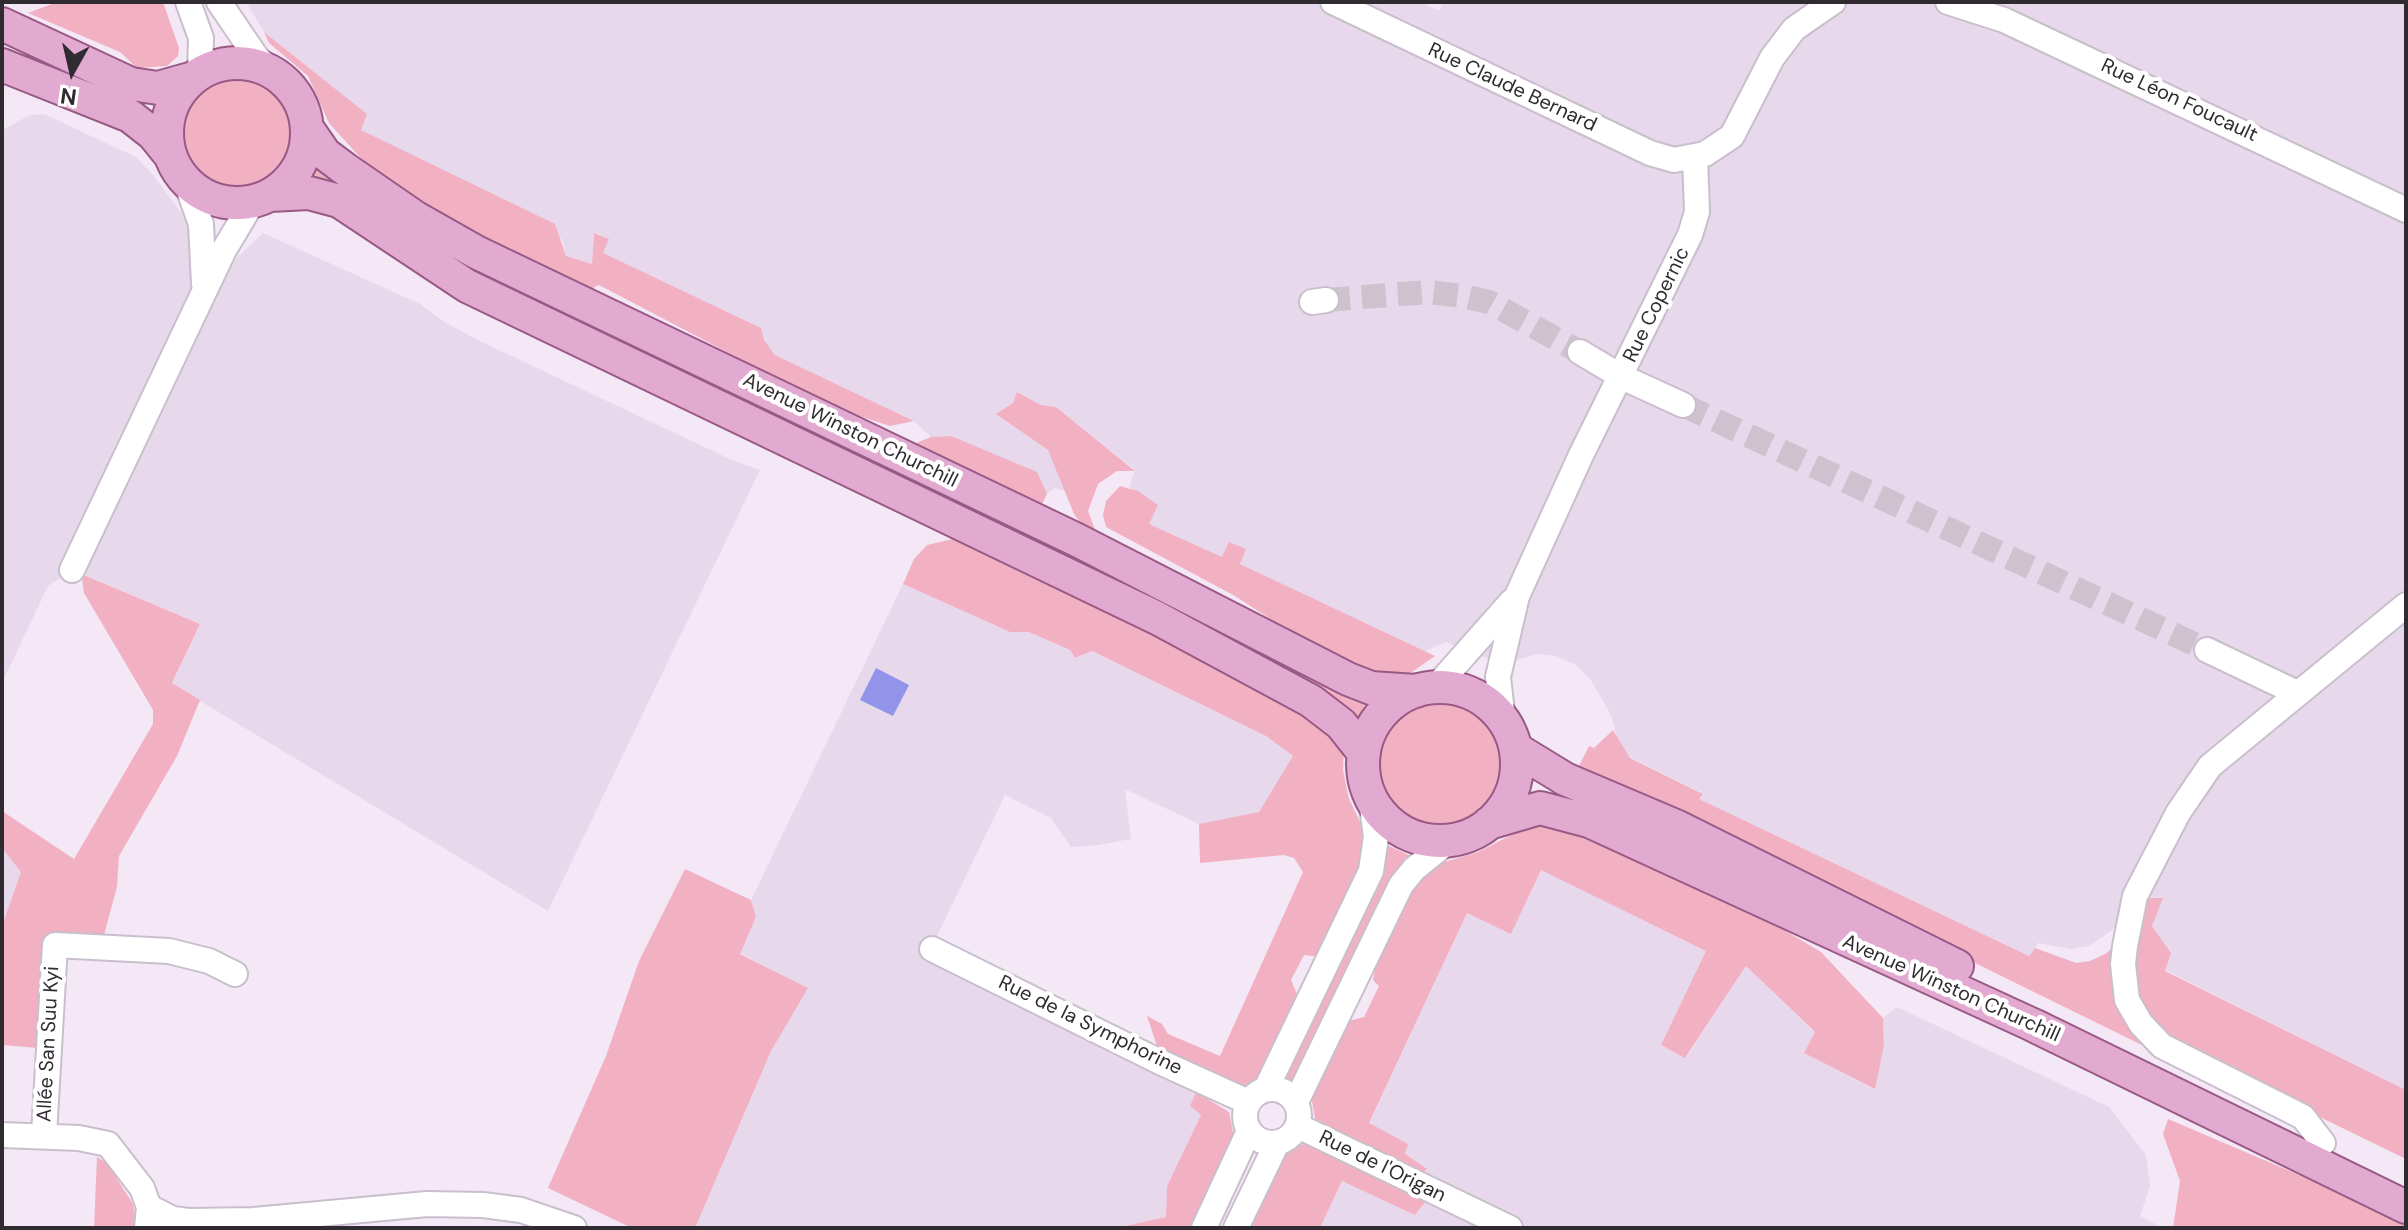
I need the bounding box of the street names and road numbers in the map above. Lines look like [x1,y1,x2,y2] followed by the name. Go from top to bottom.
[1424,38,1600,138] street label: Rue Claude Bernard
[2097,54,2261,148] street label: Rue Léon Foucault
[1619,243,1695,367] street label: Rue Copernic
[739,369,961,493] street label: Avenue Winston Churchill
[1838,930,2064,1048] street label: Avenue Winston Churchill
[33,965,65,1123] street label: Allée San Suu Kyi
[994,971,1186,1081] street label: Rue de la Symphorine
[1315,1126,1449,1208] street label: Rue de l'Origan

